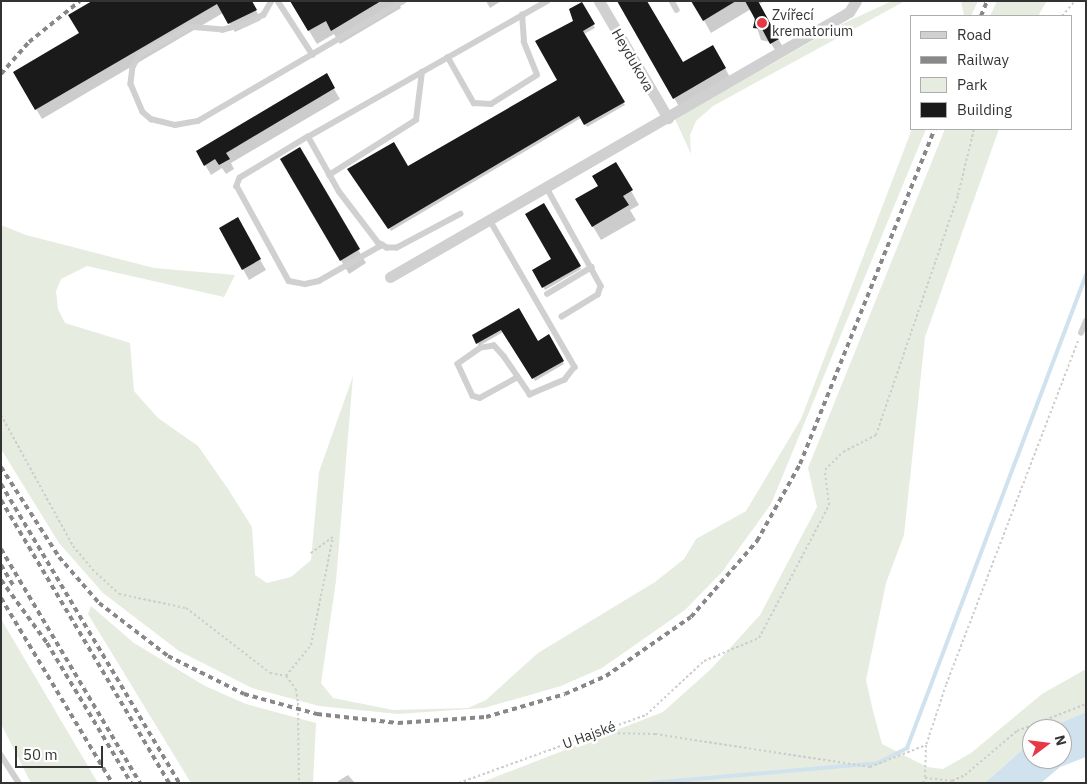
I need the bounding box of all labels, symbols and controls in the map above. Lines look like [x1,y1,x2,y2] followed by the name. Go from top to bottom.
[772,7,853,40] place label: Zvířecí krematorium
[910,15,1072,130] legend
[756,17,768,29] marker: Zvířecí krematorium
[957,25,992,44] text: Road
[608,26,658,94] street label: Heydukova
[957,50,1009,69] text: Railway
[957,75,987,94] text: Park
[957,100,1012,119] text: Building
[560,718,618,752] street label: U Hajské
[1022,719,1072,769] north arrow
[1051,733,1071,748] text: N
[18,736,105,768] scale bar
[23,745,58,764] text: 50 m

